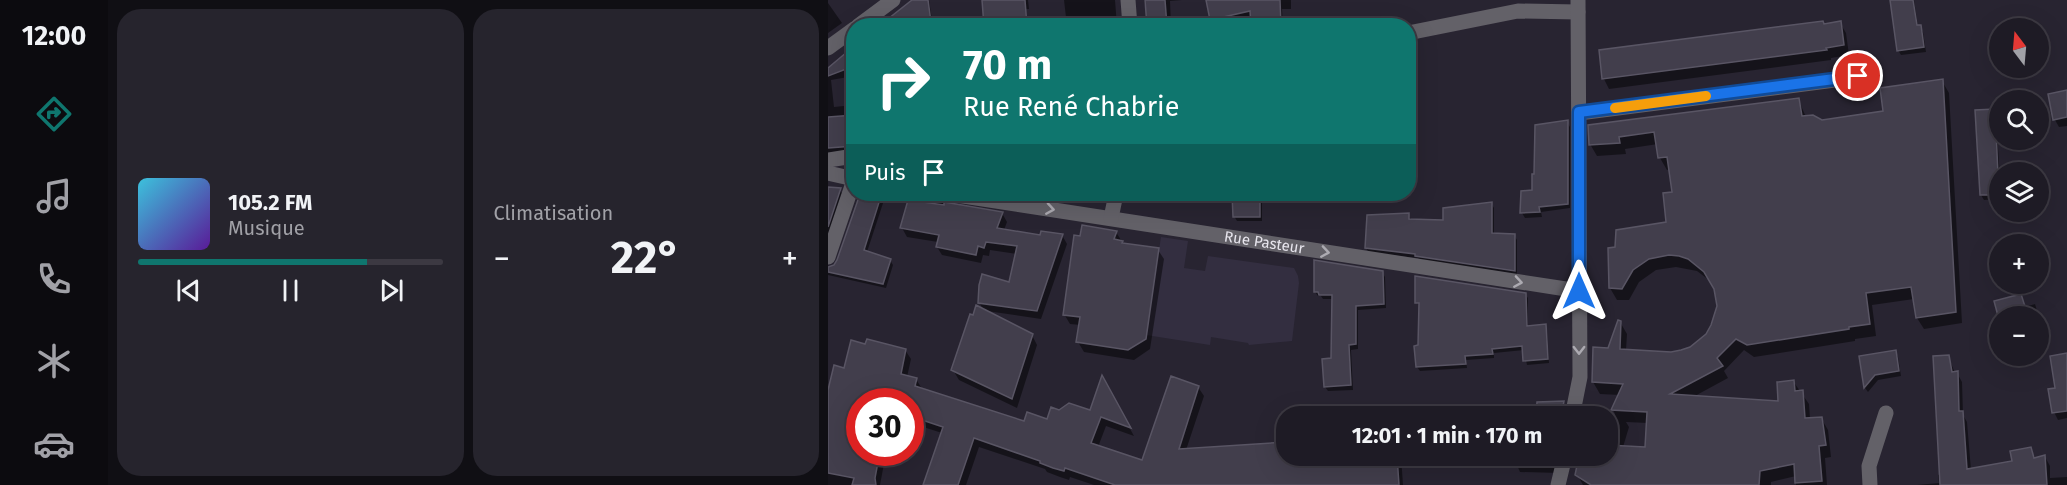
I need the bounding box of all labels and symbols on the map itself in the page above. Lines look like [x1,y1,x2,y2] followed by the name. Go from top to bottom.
[1989,18,2049,78] north arrow
[1832,50,1883,101] pin
[1045,202,1054,214] one-way arrow
[1223,227,1306,258] street label: Rue Pasteur
[1321,245,1330,257] one-way arrow
[1547,259,1611,323] position arrow
[1513,275,1523,287] one-way arrow
[1573,345,1585,354] one-way arrow
[846,388,924,466] speed limit sign: 30

